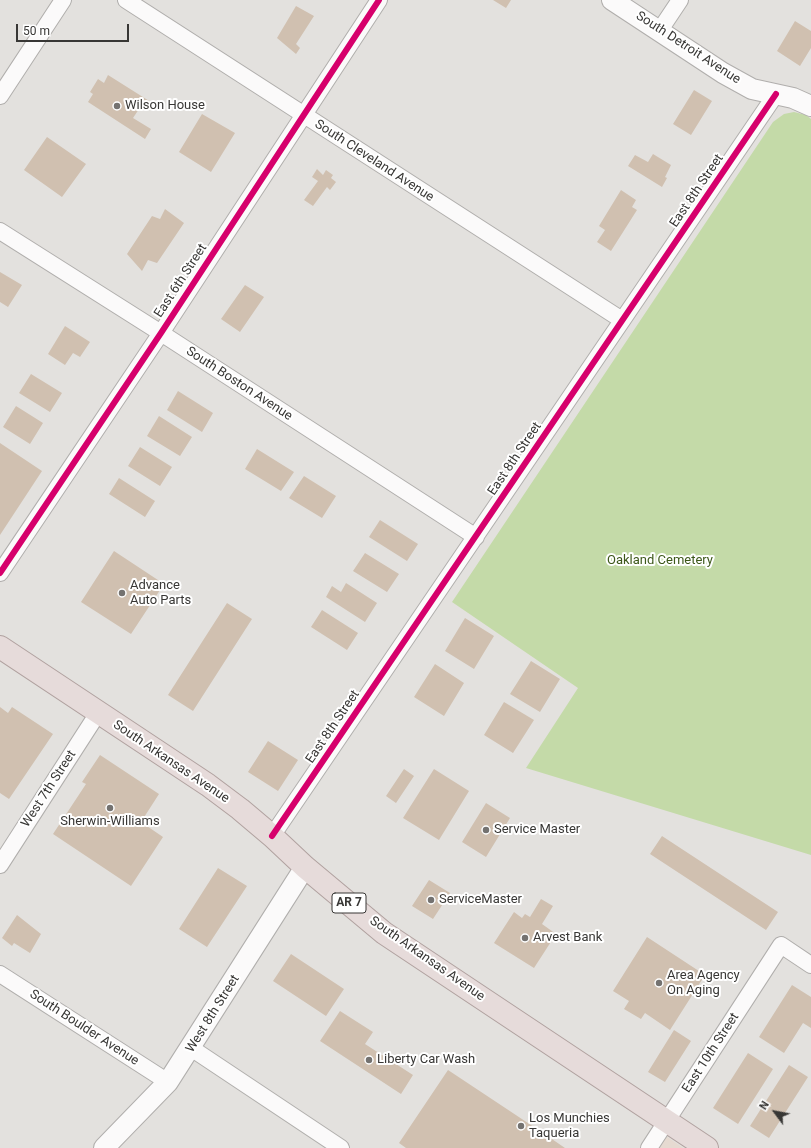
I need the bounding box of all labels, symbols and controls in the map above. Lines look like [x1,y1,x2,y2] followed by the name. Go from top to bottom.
[633,8,743,88] street label: South Detroit Avenue
[18,16,131,42] scale bar
[23,24,50,38] text: 50 m
[125,98,205,114] place label: Wilson House
[112,101,122,111] marker: Wilson House
[311,117,437,205] street label: South Cleveland Avenue
[667,151,727,231] street label: East 8th Street
[151,241,211,321] street label: East 6th Street
[183,344,295,424] street label: South Boston Avenue
[485,419,545,499] street label: East 8th Street
[607,553,713,569] park label: Oakland Cemetery
[130,578,191,609] place label: Advance Auto Parts
[117,588,127,598] marker: Advance Auto Parts
[303,687,363,767] street label: East 8th Street
[110,717,232,807] street label: South Arkansas Avenue
[18,748,80,830] street label: West 7th Street
[105,803,115,813] marker: Sherwin-Williams
[60,814,160,830] place label: Sherwin-Williams
[494,822,580,838] place label: Service Master
[481,825,491,835] marker: Service Master
[439,892,522,908] place label: ServiceMaster
[332,893,366,913] road number: AR 7
[426,895,436,905] marker: ServiceMaster
[366,913,488,1005] street label: South Arkansas Avenue
[533,930,602,946] place label: Arvest Bank
[520,933,530,943] marker: Arvest Bank
[667,968,740,999] place label: Area Agency On Aging
[183,972,243,1056] street label: West 8th Street
[654,978,664,988] marker: Area Agency On Aging
[26,987,142,1069] street label: South Boulder Avenue
[679,1010,743,1096] street label: East 10th Street
[377,1052,475,1068] place label: Liberty Car Wash
[364,1055,374,1065] marker: Liberty Car Wash
[755,1092,795,1132] north arrow
[757,1099,772,1112] text: N
[529,1111,610,1142] place label: Los Munchies Taqueria
[516,1121,526,1131] marker: Los Munchies Taqueria

